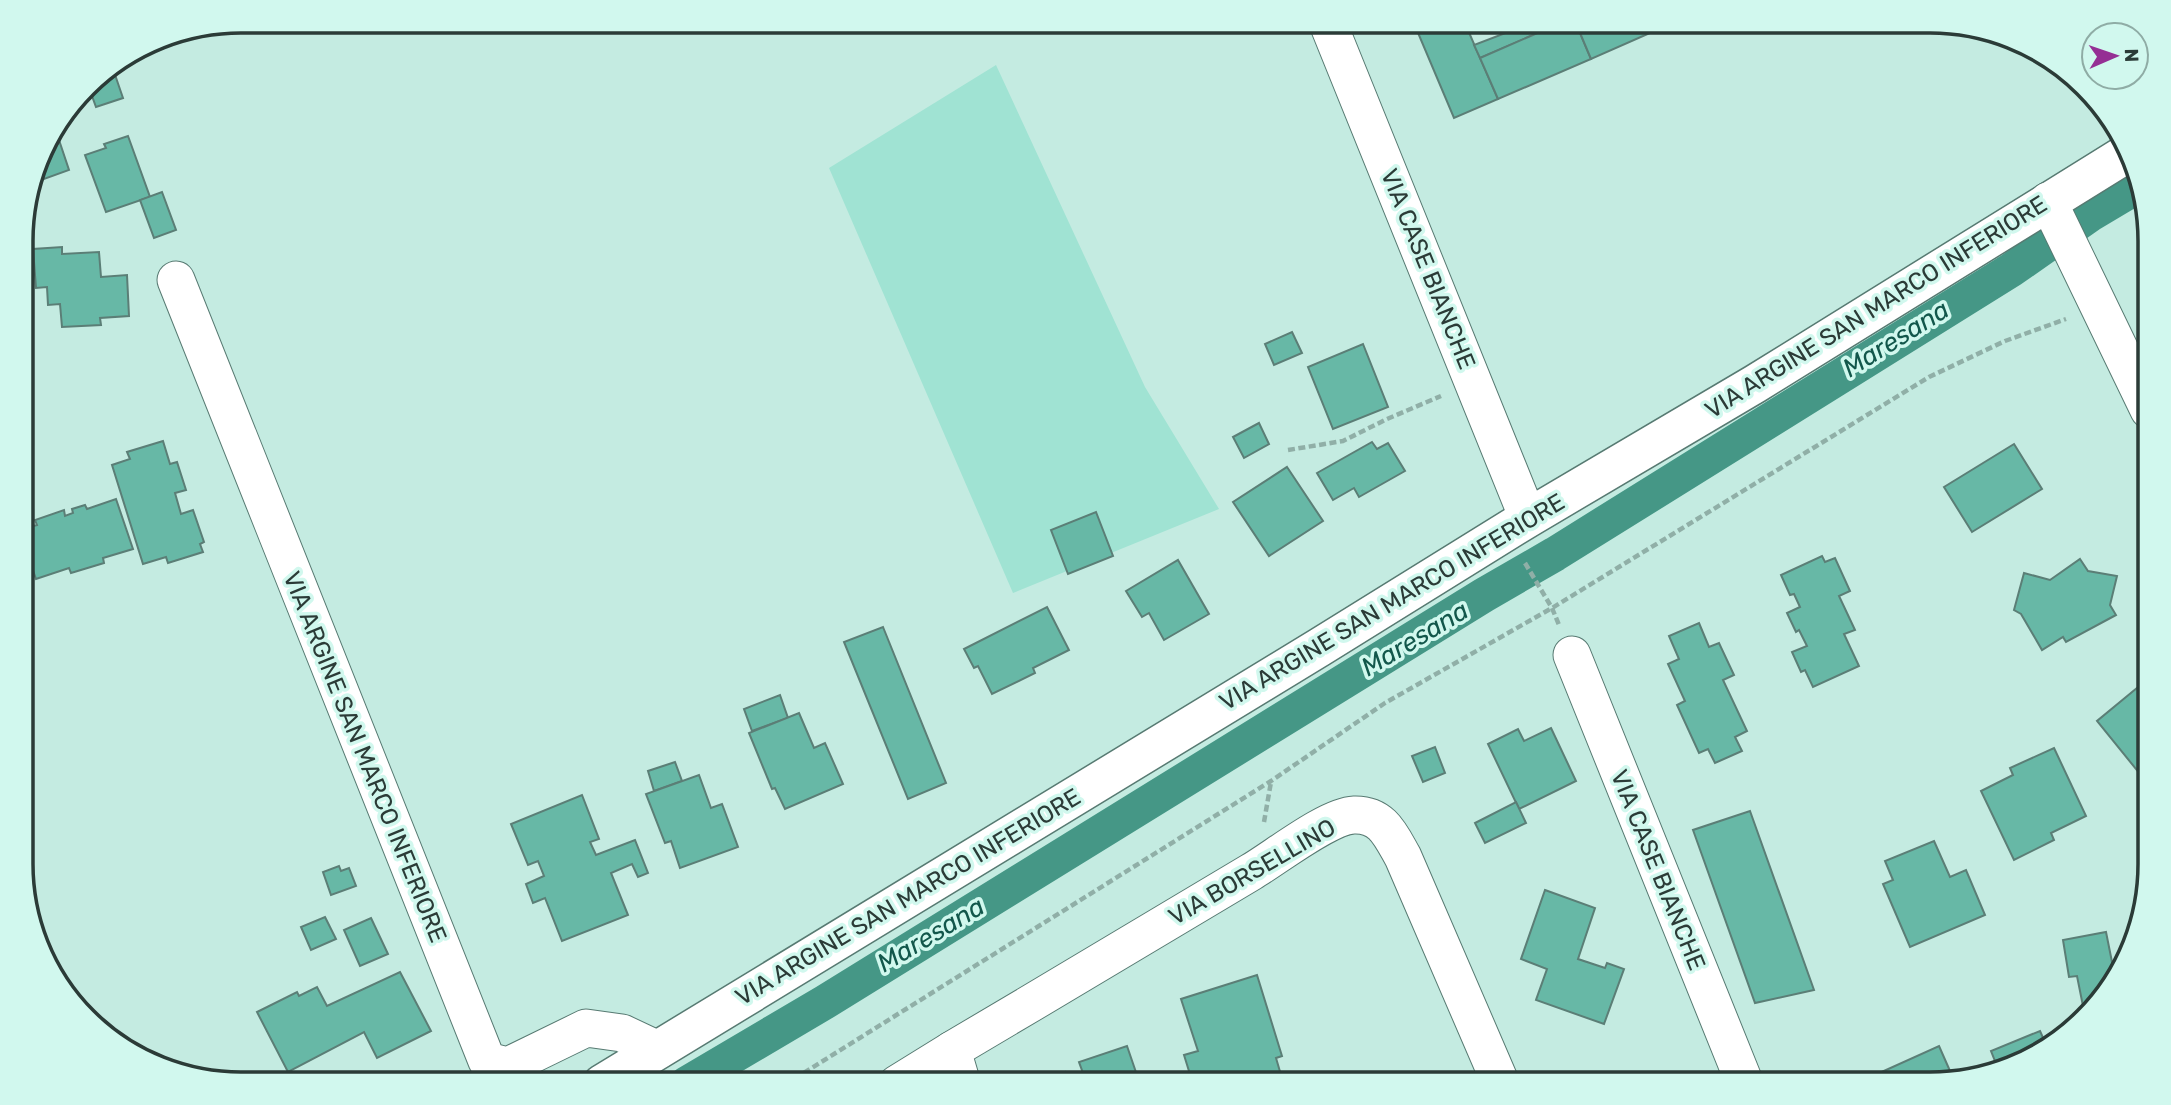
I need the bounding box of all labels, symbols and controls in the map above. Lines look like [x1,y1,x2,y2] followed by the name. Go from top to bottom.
[2080,21,2150,91] north arrow
[2120,48,2143,63] text: N
[1375,165,1481,373] street label: VIA CASE BIANCHE
[1700,190,2052,424] street label: VIA ARGINE SAN MARCO INFERIORE
[1837,294,1955,384] water label: Maresana
[1214,488,1570,716] street label: VIA ARGINE SAN MARCO INFERIORE
[278,567,452,947] street label: VIA ARGINE SAN MARCO INFERIORE
[1356,595,1474,683] water label: Maresana
[1605,766,1711,974] street label: VIA CASE BIANCHE
[730,783,1086,1011] street label: VIA ARGINE SAN MARCO INFERIORE
[1164,813,1340,931] street label: VIA BORSELLINO
[872,891,990,979] water label: Maresana

